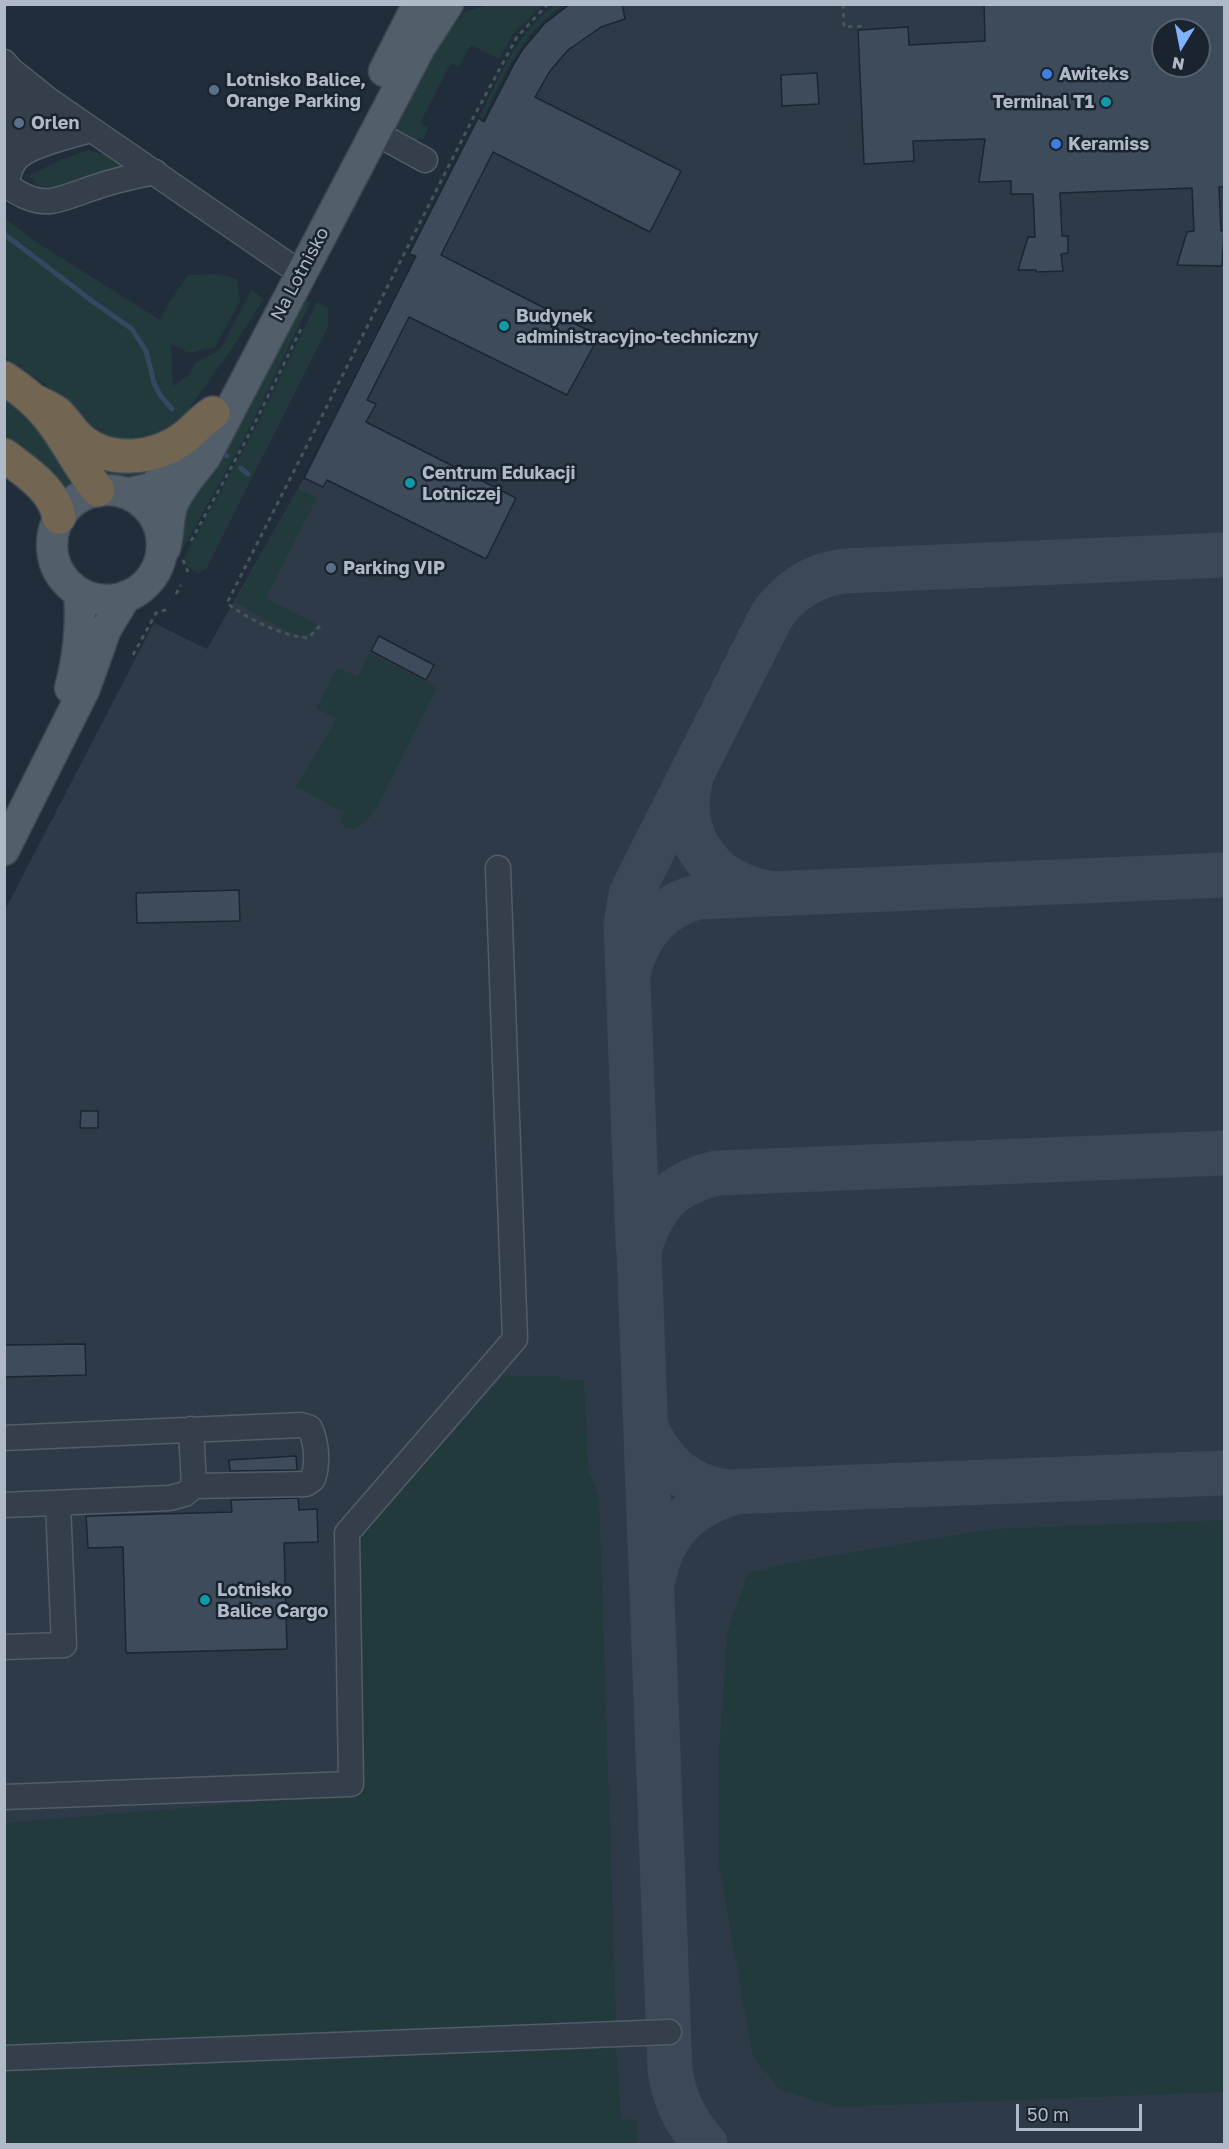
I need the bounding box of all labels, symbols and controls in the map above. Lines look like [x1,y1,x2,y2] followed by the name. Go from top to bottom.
[1151,18,1211,78] north arrow
[1170,53,1186,75] text: N
[1059,63,1129,85] place label: Awiteks
[1040,67,1054,81] marker: Awiteks
[226,69,366,112] place label: Lotnisko Balice, Orange Parking
[207,83,221,97] marker: Lotnisko Balice, Orange Parking
[993,91,1094,113] place label: Terminal T1
[1099,95,1113,109] marker: Terminal T1
[31,112,79,134] place label: Orlen
[12,116,26,130] marker: Orlen
[1068,133,1149,155] place label: Keramiss
[1049,137,1063,151] marker: Keramiss
[266,224,334,324] street label: Na Lotnisko
[516,305,759,348] place label: Budynek administracyjno-techniczny
[497,319,511,333] marker: Budynek administracyjno-techniczny
[422,462,575,504] place label: Centrum Edukacji Lotniczej
[403,476,417,490] marker: Centrum Edukacji Lotniczej
[343,557,445,579] place label: Parking VIP
[324,561,338,575] marker: Parking VIP
[217,1579,328,1622] place label: Lotnisko Balice Cargo
[198,1593,212,1607] marker: Lotnisko Balice Cargo
[1019,2092,1145,2130] scale bar
[1027,2103,1069,2125] text: 50 m

